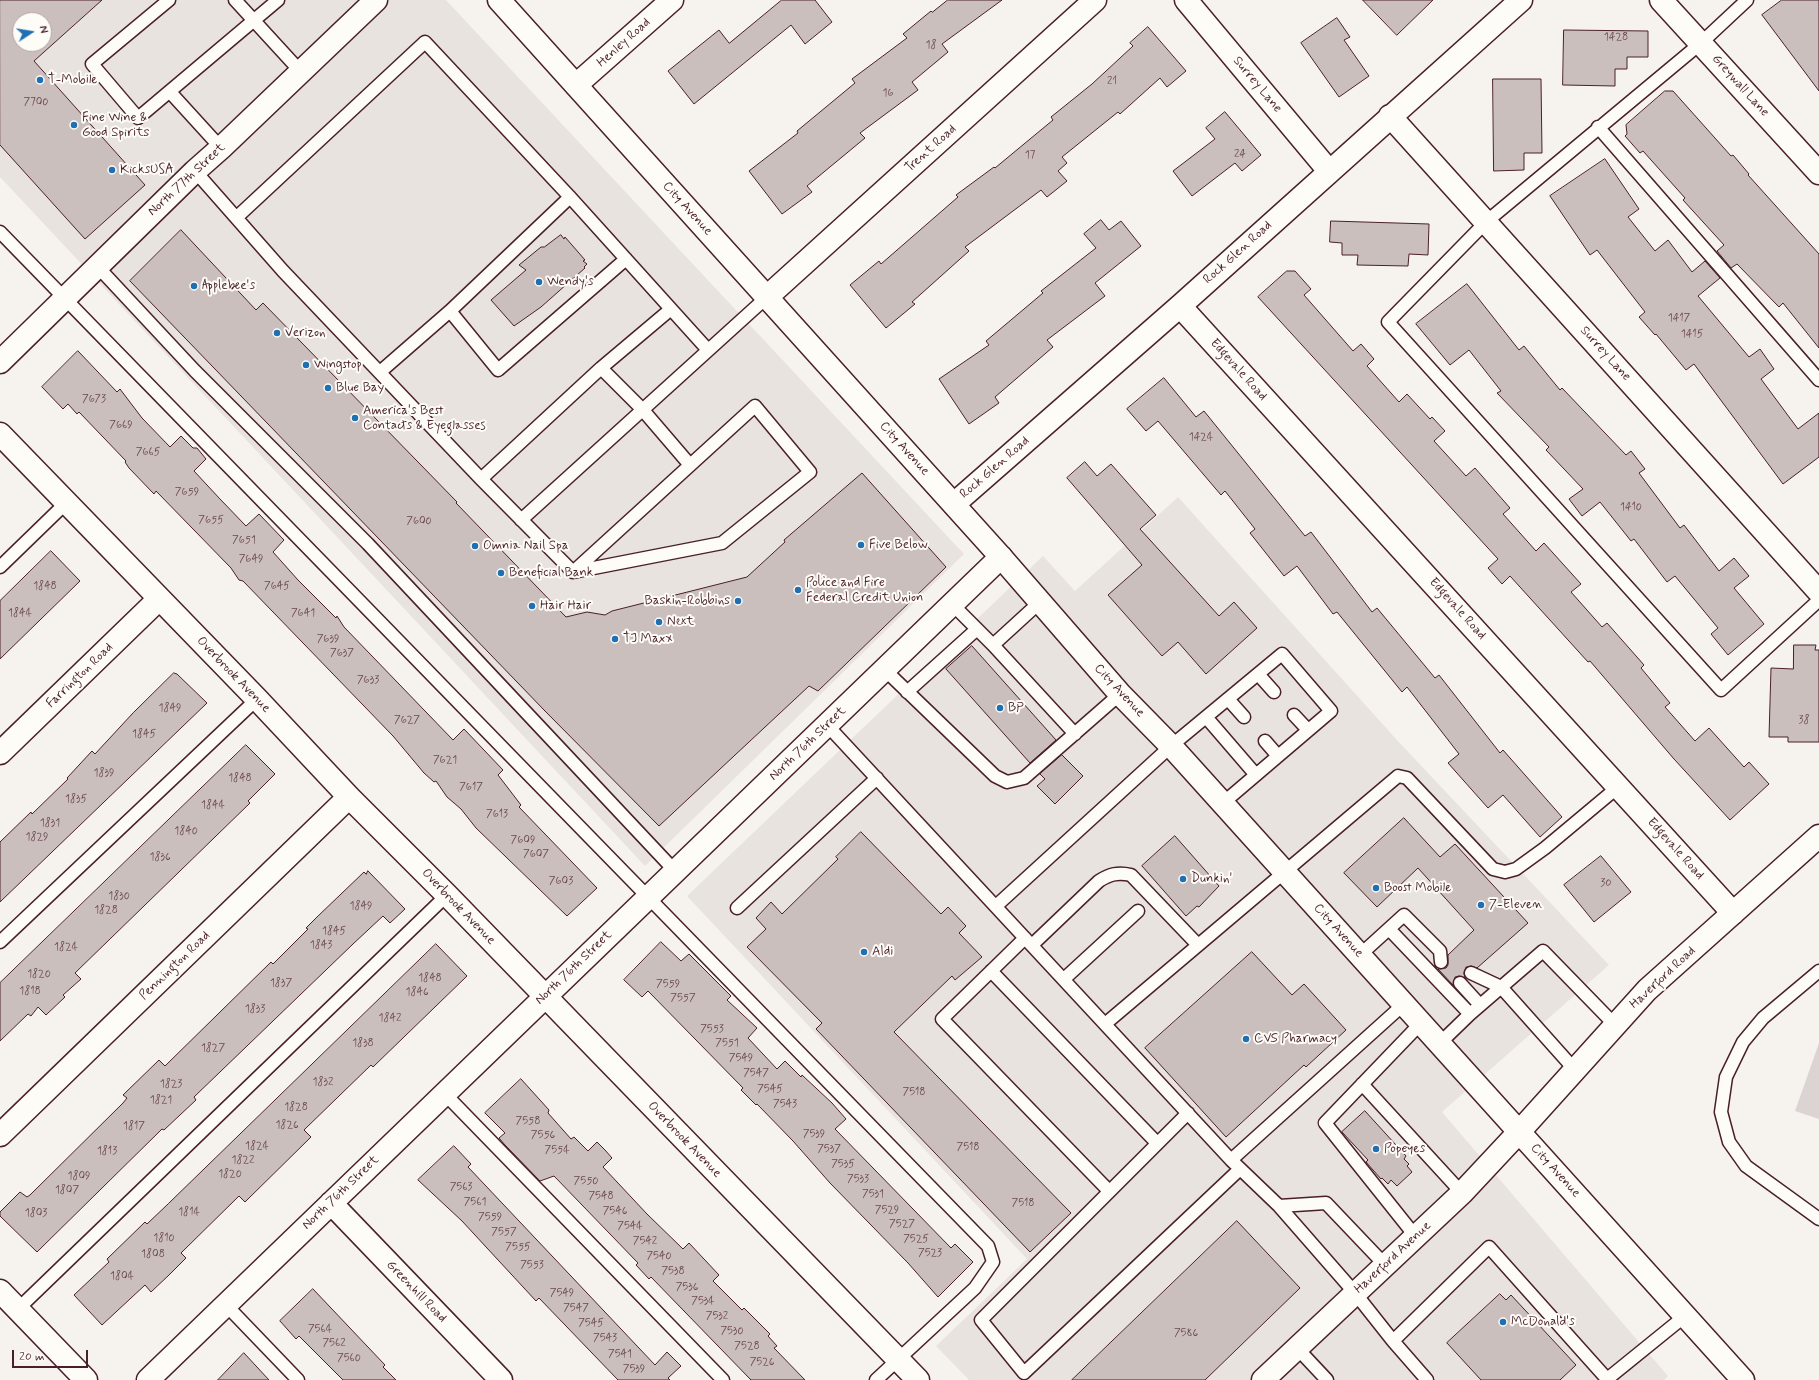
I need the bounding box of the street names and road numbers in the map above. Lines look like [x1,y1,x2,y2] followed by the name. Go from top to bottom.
[594,15,654,71] street label: Henley Road
[1708,52,1772,120] street label: Greywall Lane
[1229,54,1285,116] street label: Surrey Lane
[902,122,960,176] street label: Trent Road
[145,140,229,220] street label: North 77th Street
[659,179,715,239] street label: City Avenue
[1200,218,1276,288] street label: Rock Glen Road
[1576,323,1634,385] street label: Surrey Lane
[1206,336,1270,404] street label: Edgevale Road
[876,419,932,479] street label: City Avenue
[957,434,1033,502] street label: Rock Glen Road
[1425,575,1489,643] street label: Edgevale Road
[193,634,273,716] street label: Overbrook Avenue
[43,640,117,712] street label: Farrington Road
[1090,661,1148,721] street label: City Avenue
[766,704,850,784] street label: North 76th Street
[1643,815,1707,883] street label: Edgevale Road
[418,866,498,948] street label: Overbrook Avenue
[1310,901,1366,961] street label: City Avenue
[136,928,214,1004] street label: Pennington Road
[532,928,616,1008] street label: North 76th Street
[1627,944,1699,1012] street label: Haverford Road
[644,1099,724,1181] street label: Overbrook Avenue
[1527,1141,1583,1201] street label: City Avenue
[299,1153,383,1233] street label: North 76th Street
[1351,1219,1435,1297] street label: Haverford Avenue
[382,1258,450,1326] street label: Greenhill Road

